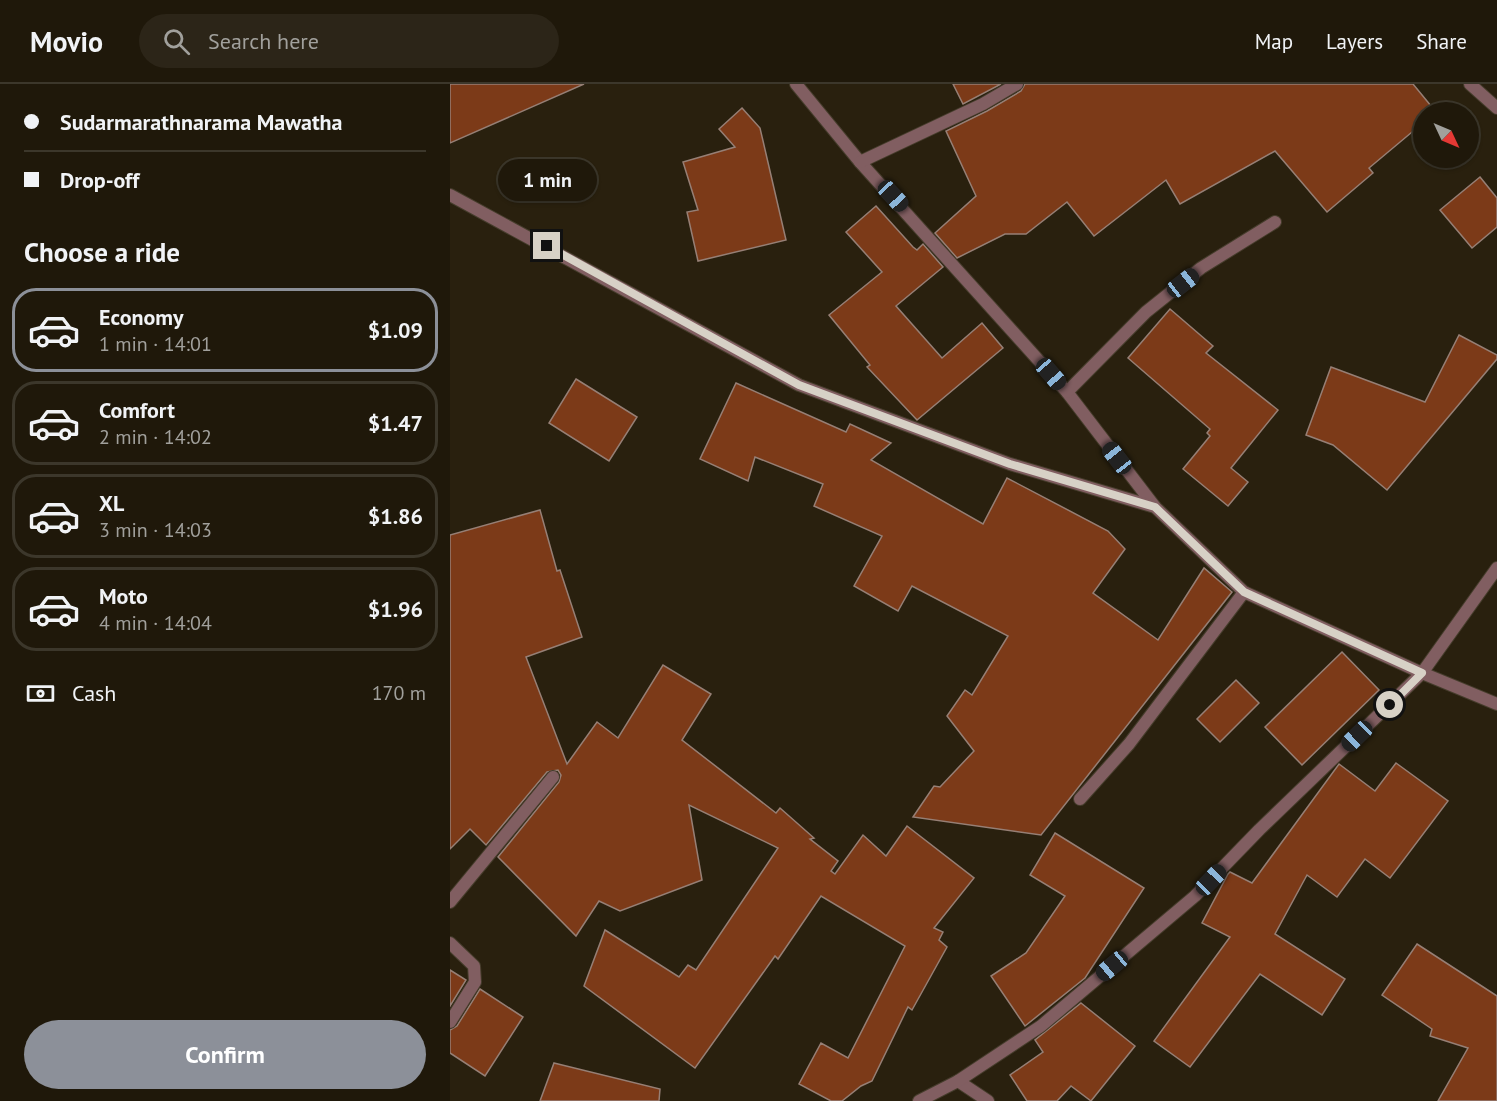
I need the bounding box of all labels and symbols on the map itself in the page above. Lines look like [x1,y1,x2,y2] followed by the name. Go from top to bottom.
[1413,102,1479,168] north arrow
[498,159,596,201] callout: 1 min
[874,177,912,215] car
[533,232,560,259] route end
[1163,265,1203,301] car
[1032,355,1070,393] car
[1099,438,1135,478] car
[1376,691,1403,718] route start
[1338,717,1376,755] car
[1192,861,1230,899] car
[1092,948,1132,984] car

